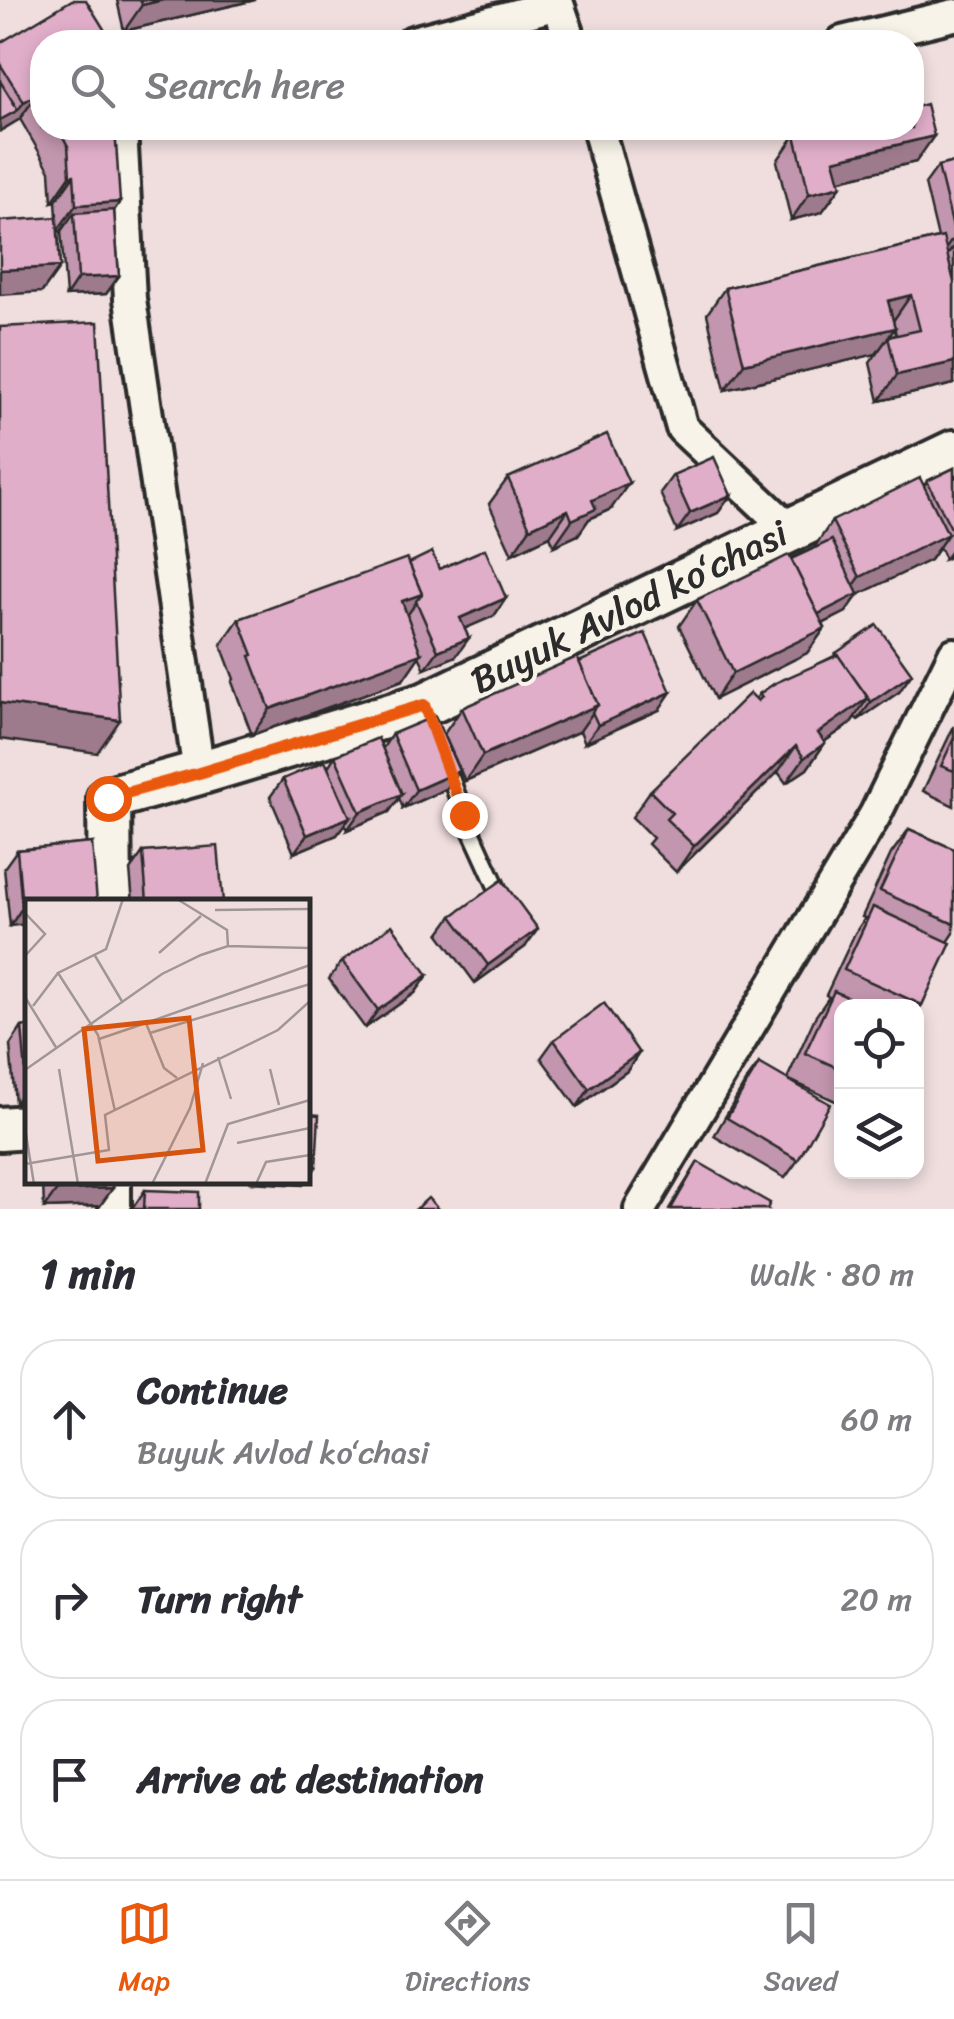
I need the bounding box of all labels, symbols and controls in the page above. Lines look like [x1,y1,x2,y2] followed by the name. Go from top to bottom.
[30,30,924,140] search box
[145,52,345,119] text: Search here
[65,58,120,113] icon: search
[458,500,801,713] street label: Buyuk Avlod koʻchasi
[86,776,132,822] route start
[442,793,488,839] route end
[25,899,310,1184] inset map
[834,999,924,1179] map controls
[834,999,924,1089] button: locate
[834,1089,924,1179] button: layers
[40,1237,135,1311] text: 1 min
[750,1246,914,1303] text: Walk · 80 m
[137,1357,288,1424] text: Continue
[841,1391,912,1448] text: 60 m
[42,1392,97,1447] icon: ahead
[137,1424,429,1481] text: Buyuk Avlod koʻchasi
[137,1566,302,1633] text: Turn right
[840,1571,912,1628] text: 20 m
[42,1572,97,1627] icon: right
[137,1746,484,1813] text: Arrive at destination
[42,1752,97,1807] icon: arrive
[117,1896,172,2005] tab: Map
[405,1896,530,2005] tab: Directions
[764,1896,837,2005] tab: Saved

